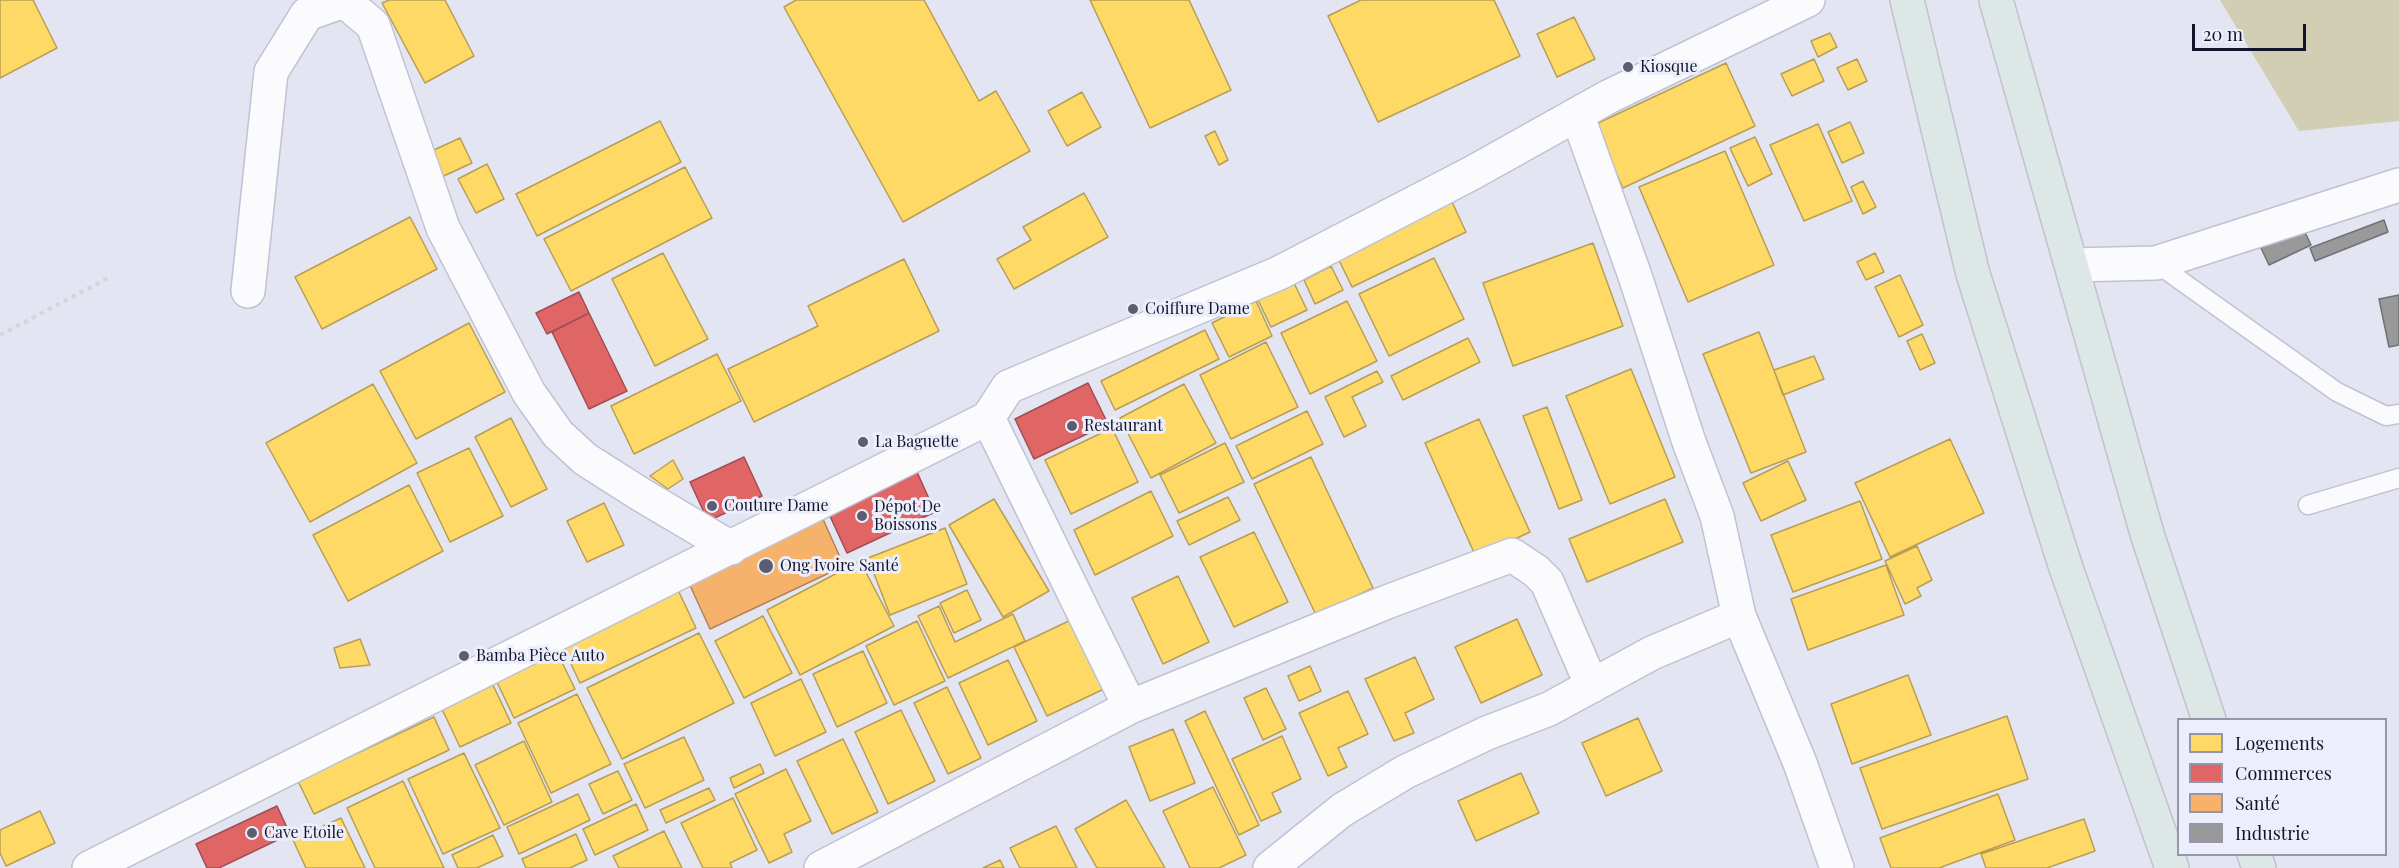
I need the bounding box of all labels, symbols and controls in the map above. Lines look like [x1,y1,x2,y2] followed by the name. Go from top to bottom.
[2195,12,2309,50] scale bar
[2203,22,2243,46] text: 20 m
[1640,57,1697,77] place label: Kiosque
[1621,60,1635,74] marker: Kiosque
[1145,299,1250,319] place label: Coiffure Dame
[1126,302,1140,316] marker: Coiffure Dame
[1084,416,1163,436] place label: Restaurant
[1065,419,1079,433] marker: Restaurant
[875,432,959,452] place label: La Baguette
[856,435,870,449] marker: La Baguette
[724,496,829,516] place label: Couture Dame
[874,497,941,535] place label: Dépot De Boissons
[705,499,719,513] marker: Couture Dame
[855,509,869,523] marker: Dépot De Boissons
[780,556,899,576] place label: Ong Ivoire Santé
[757,557,775,575] marker: Ong Ivoire Santé
[476,646,604,666] place label: Bamba Pièce Auto
[457,649,471,663] marker: Bamba Pièce Auto
[2177,718,2387,856] legend
[2235,731,2324,755] text: Logements
[2235,761,2332,785] text: Commerces
[2235,791,2280,815] text: Santé
[2235,821,2310,845] text: Industrie
[264,823,344,843] place label: Cave Etoile
[245,826,259,840] marker: Cave Etoile

